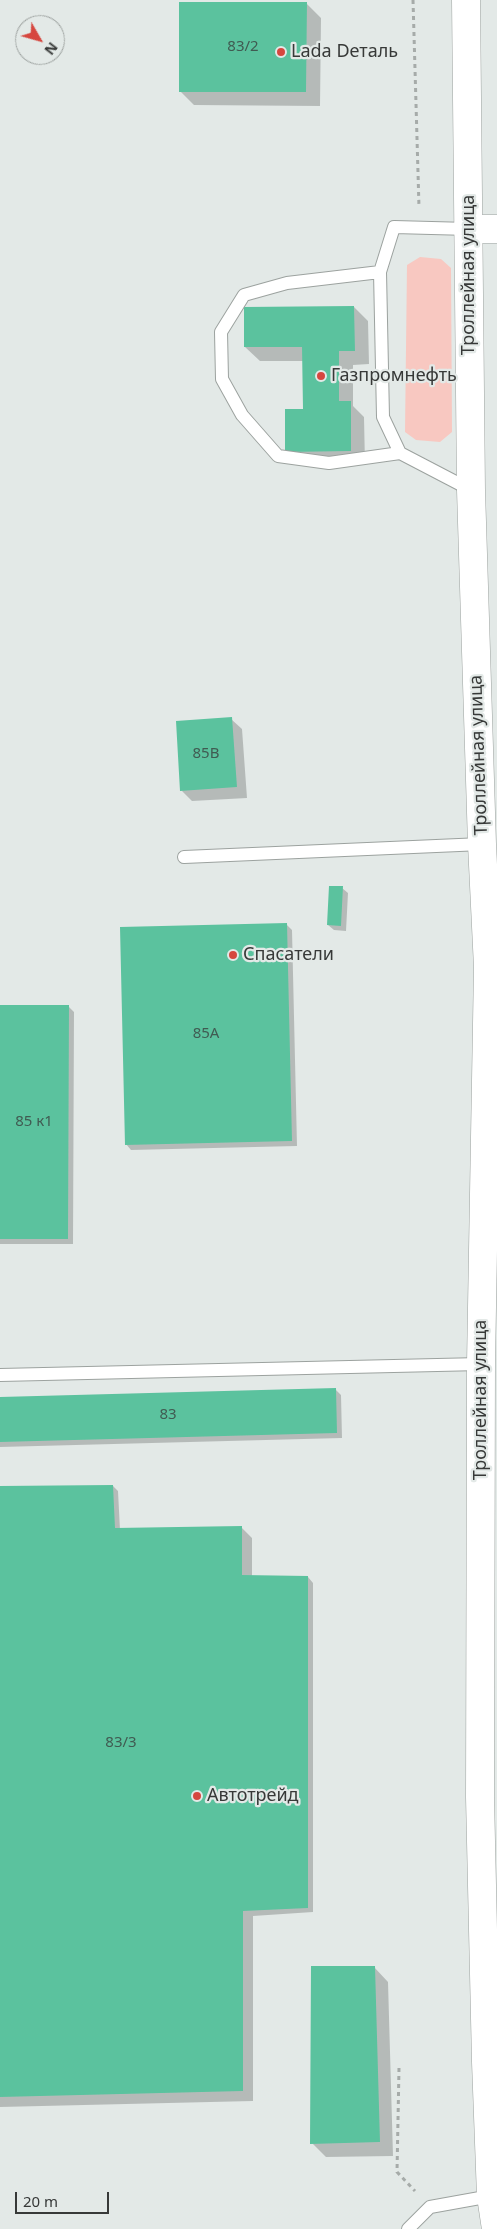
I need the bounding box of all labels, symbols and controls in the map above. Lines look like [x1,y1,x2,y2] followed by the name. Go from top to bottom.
[15,15,65,65] north arrow
[227,38,259,56] house number: 83/2
[40,39,62,59] text: N
[291,41,398,63] place label: Lada Dеталь
[275,46,287,58] marker: Lada Dеталь
[458,195,480,355] street label: Троллейная улица
[331,365,457,387] place label: Газпромнефть
[315,370,327,382] marker: Газпромнефть
[465,674,493,836] street label: Троллейная улица
[193,745,219,763] house number: 85В
[243,944,334,966] place label: Спасатели
[227,949,239,961] marker: Спасатели
[193,1025,219,1043] house number: 85А
[15,1113,53,1131] house number: 85 к1
[470,1320,492,1480] street label: Троллейная улица
[159,1406,177,1424] house number: 83
[105,1734,137,1752] house number: 83/3
[207,1785,298,1807] place label: Автотрейд
[191,1790,203,1802] marker: Автотрейд
[18,2182,111,2214] scale bar
[23,2191,58,2211] text: 20 m

